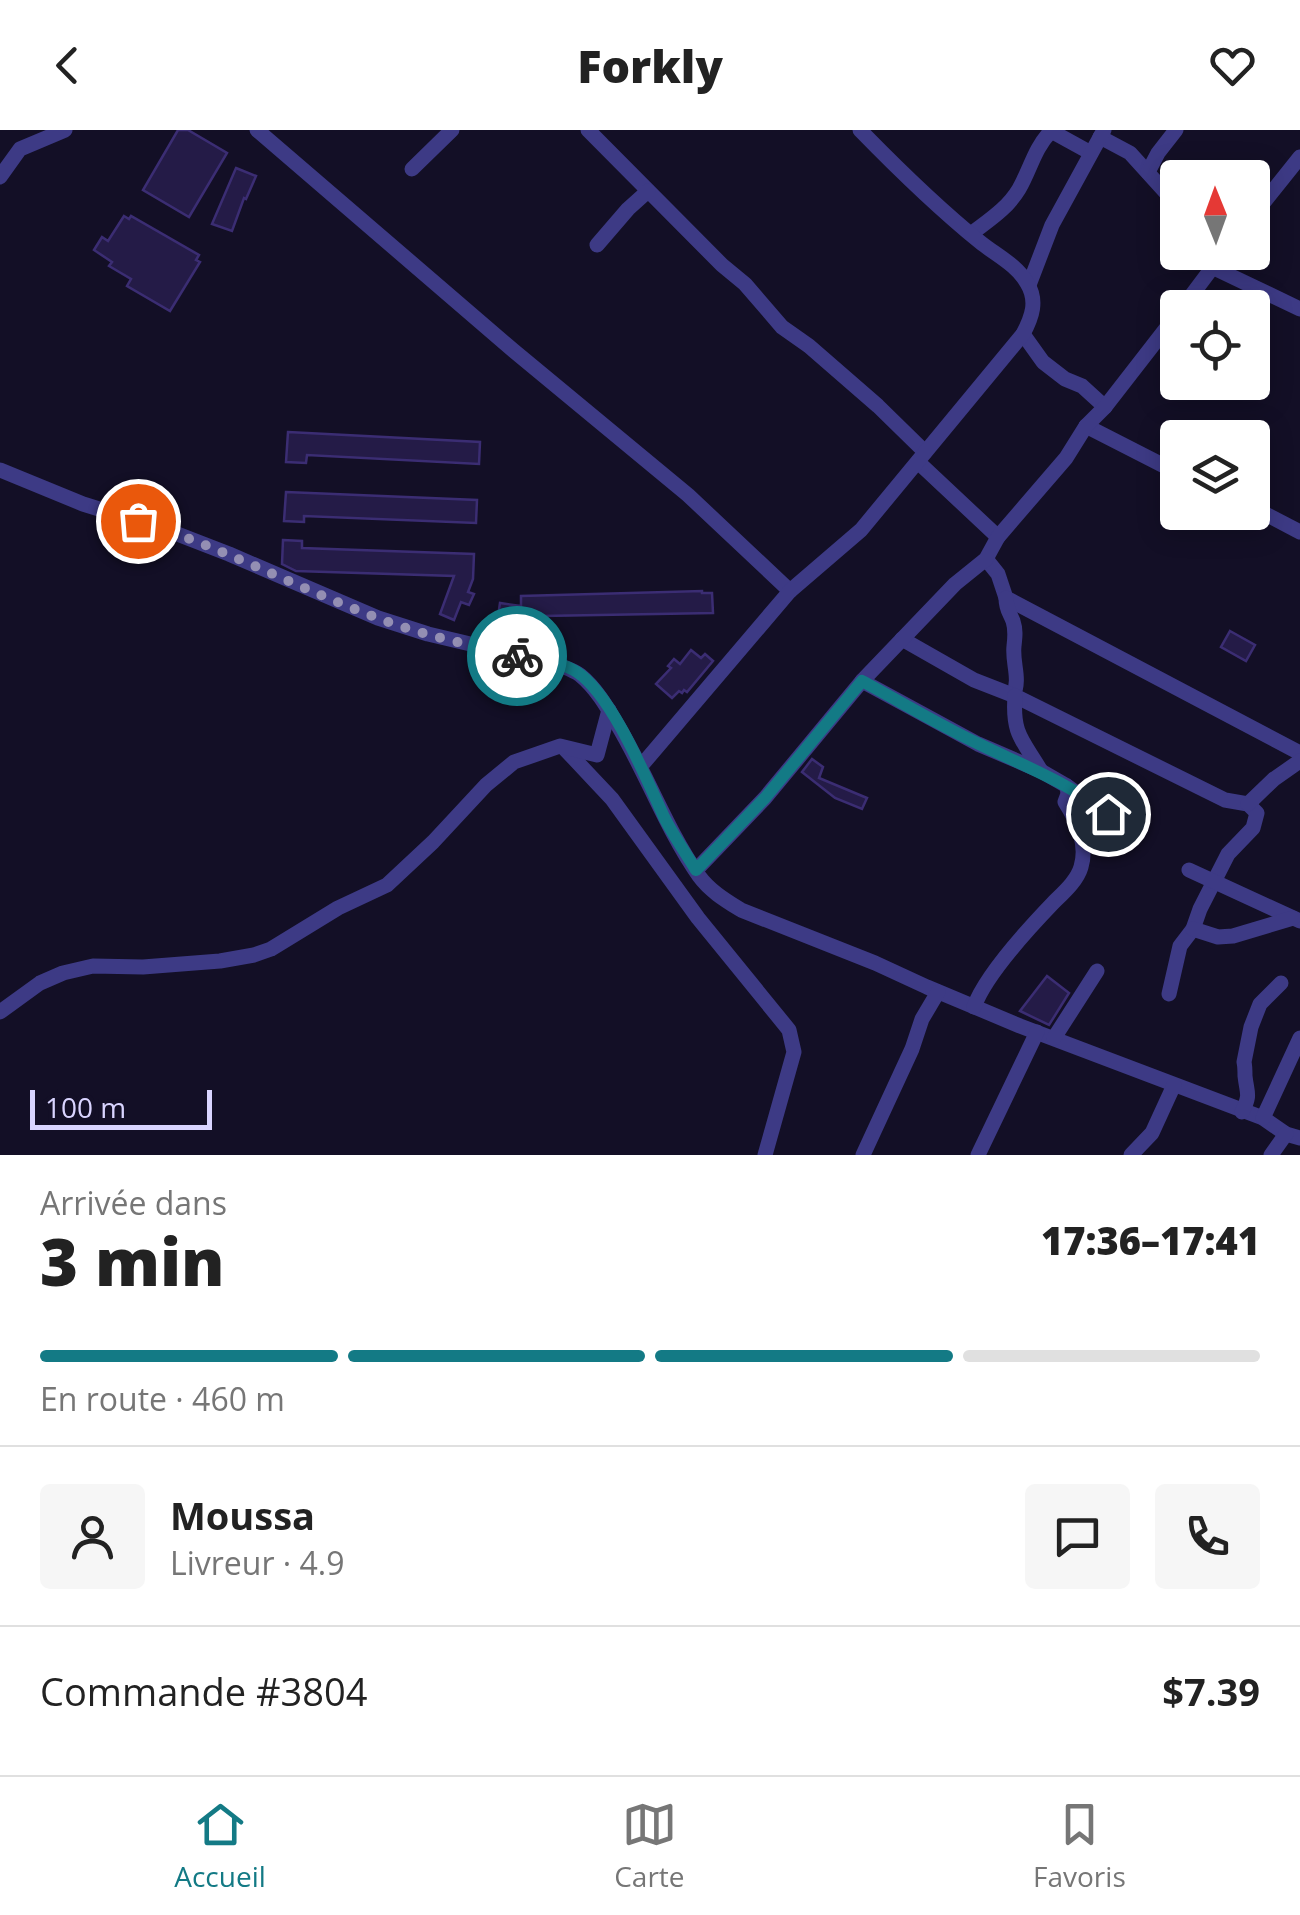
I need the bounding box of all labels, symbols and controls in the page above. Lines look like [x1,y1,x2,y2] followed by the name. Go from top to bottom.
[577,35,723,96] text: Forkly
[40,38,95,93] icon: back
[1205,38,1260,93] icon: heart
[1160,160,1270,270] north arrow
[1160,160,1270,530] map controls
[1160,290,1270,400] button: locate
[1160,420,1270,530] button: layers
[96,479,181,564] pin
[111,494,166,549] icon: bag
[467,606,567,706] courier
[490,629,545,684] icon: bike
[1066,772,1151,857] pin
[1081,787,1136,842] icon: home
[30,1085,212,1130] scale bar
[45,1088,126,1126] text: 100 m
[40,1181,227,1224] text: Arrivée dans
[1041,1214,1260,1266] text: 17:36–17:41
[40,1217,225,1305] text: 3 min
[40,1377,285,1420] text: En route · 460 m
[40,1484,145,1589] button: person
[1025,1484,1130,1589] button: chat
[1155,1484,1260,1589] button: phone
[170,1489,315,1541] text: Moussa
[170,1541,345,1584] text: Livreur · 4.9
[40,1665,368,1717] text: Commande #3804
[1162,1665,1260,1717] text: $7.39
[174,1797,266,1895] tab: Accueil
[614,1797,685,1895] tab: Carte
[1033,1797,1126,1895] tab: Favoris

